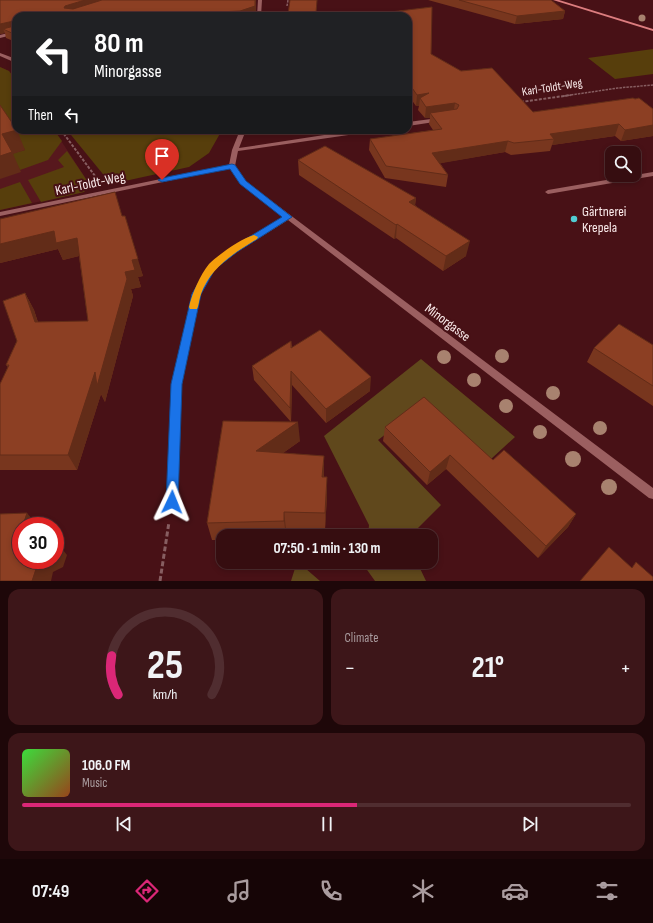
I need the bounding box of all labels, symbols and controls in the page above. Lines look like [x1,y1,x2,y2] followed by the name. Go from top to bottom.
[94,27,143,60] text: 80 m
[28,28,80,80] icon: left
[94,61,162,82] text: Minorgasse
[521,75,583,100] street label: Karl-Toldt-Weg
[61,104,83,126] icon: left
[28,106,53,125] text: Then
[145,139,179,180] pin
[151,145,173,167] icon: arrive
[605,146,641,182] map controls
[605,146,641,182] button: search
[54,168,127,199] street label: Karl-Toldt-Weg
[582,203,626,236] place label: Gärtnerei Krepela
[569,214,579,224] marker: Gärtnerei Krepela
[422,300,474,345] street label: Minorgasse
[151,481,193,523] position arrow
[12,517,64,569] speed limit sign: 30
[273,539,381,558] text: 07:50 · 1 min · 130 m
[345,630,378,646] text: Climate
[147,641,183,690] text: 25
[471,650,504,686] text: 21°
[345,655,355,682] text: −
[620,655,631,682] text: +
[153,686,178,703] text: km/h
[82,756,130,775] text: 106.0 FM
[82,775,107,791] text: Music
[113,813,135,835] icon: previous
[316,813,338,835] icon: pause
[519,813,541,835] icon: next
[133,877,161,905] icon: directions
[225,877,253,905] icon: music
[317,877,345,905] icon: phone
[409,877,437,905] icon: climate
[501,877,529,905] icon: car
[593,877,621,905] icon: filters
[32,881,69,902] text: 07:49

